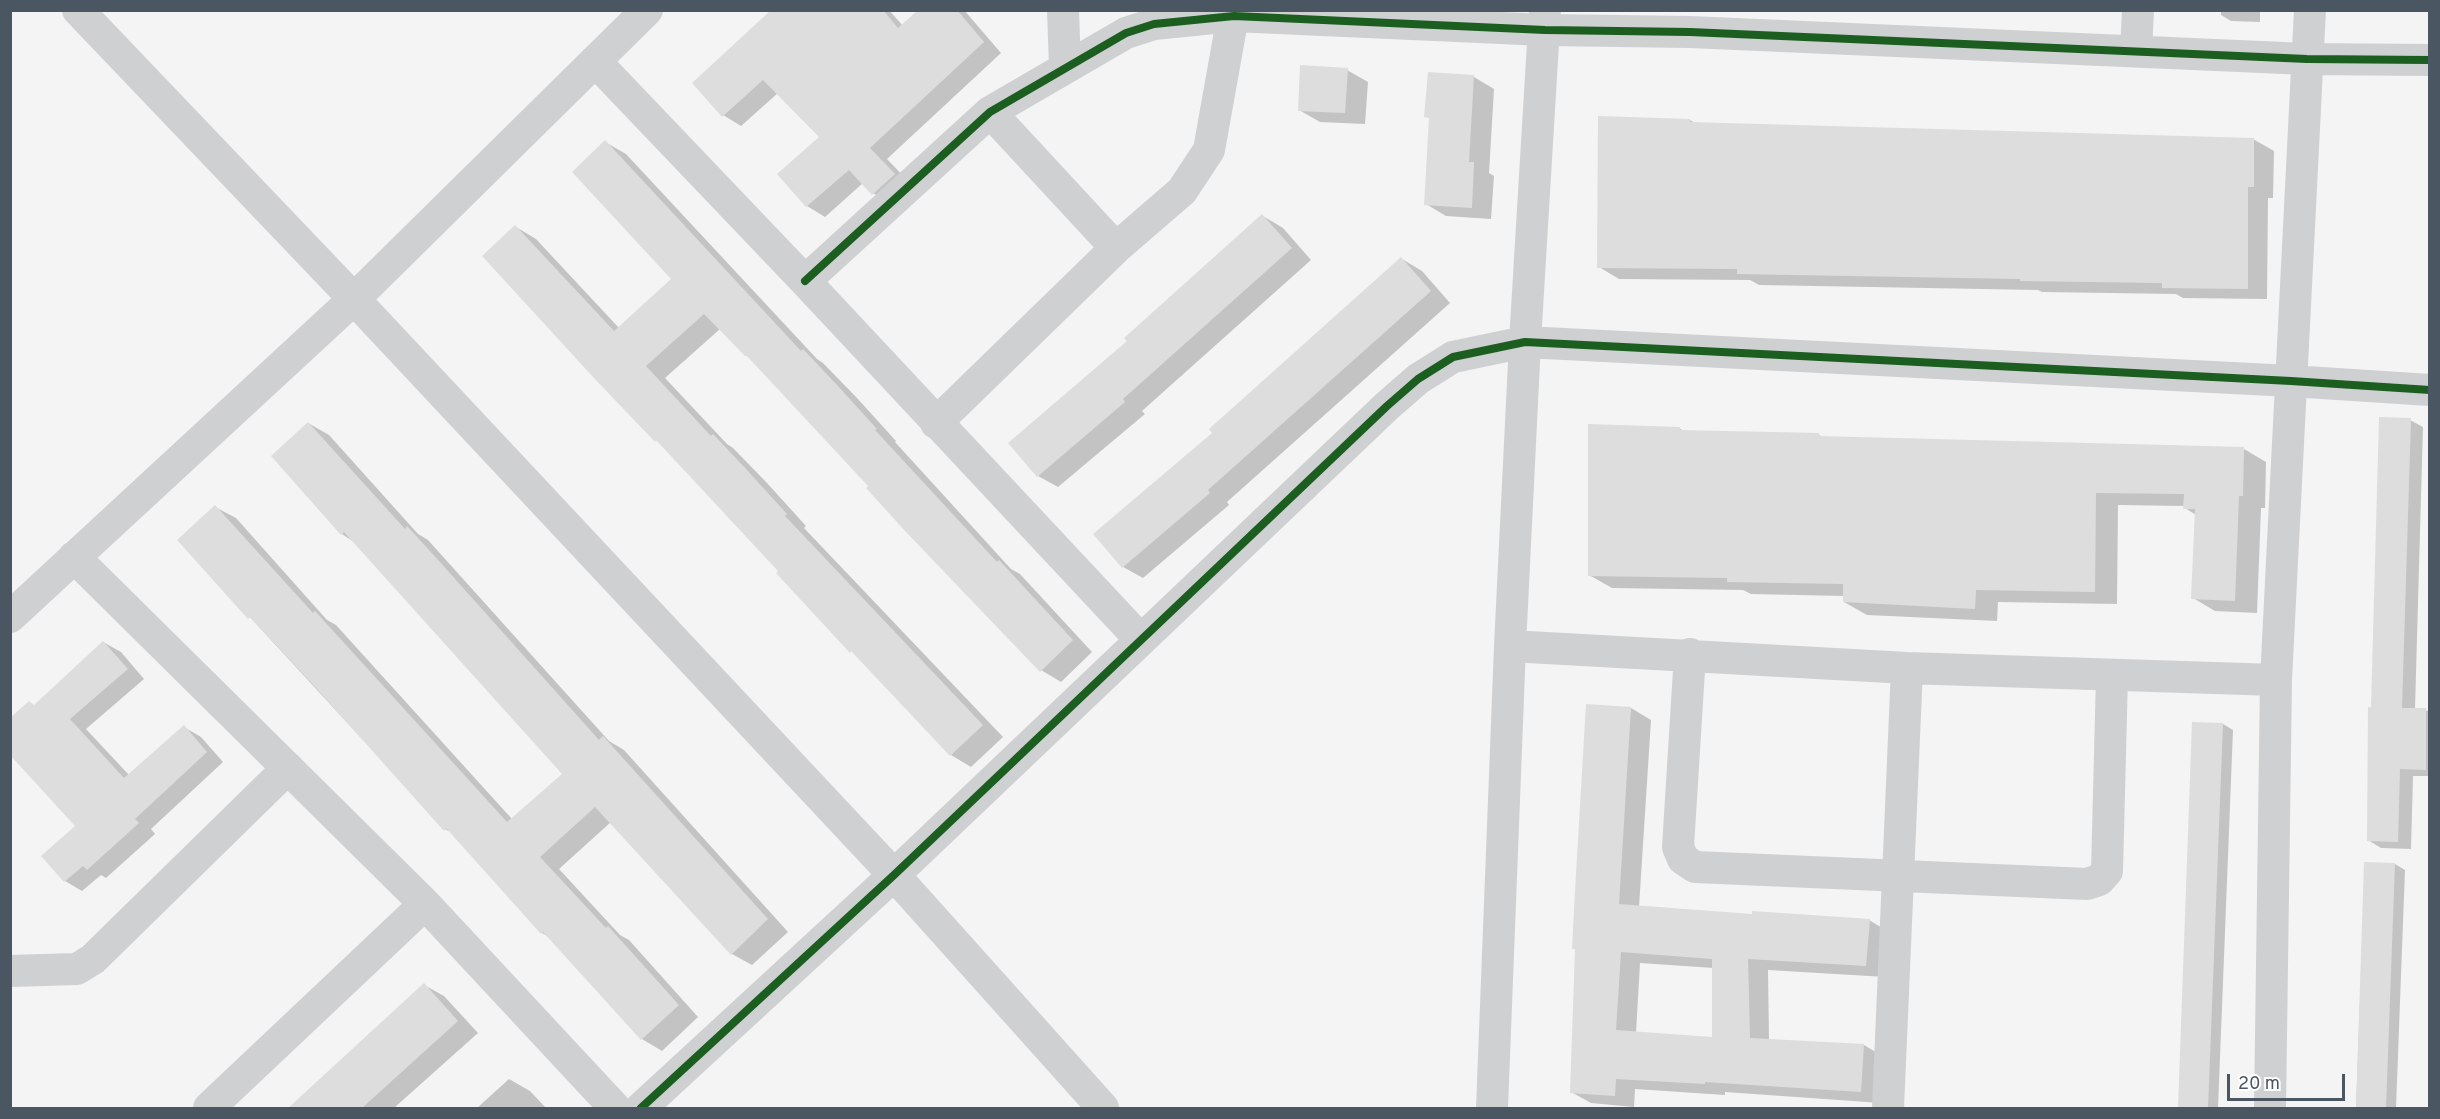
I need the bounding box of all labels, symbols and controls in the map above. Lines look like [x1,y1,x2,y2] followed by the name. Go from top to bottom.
[2230,1062,2348,1100] scale bar
[2238,1073,2280,1096] text: 20 m

